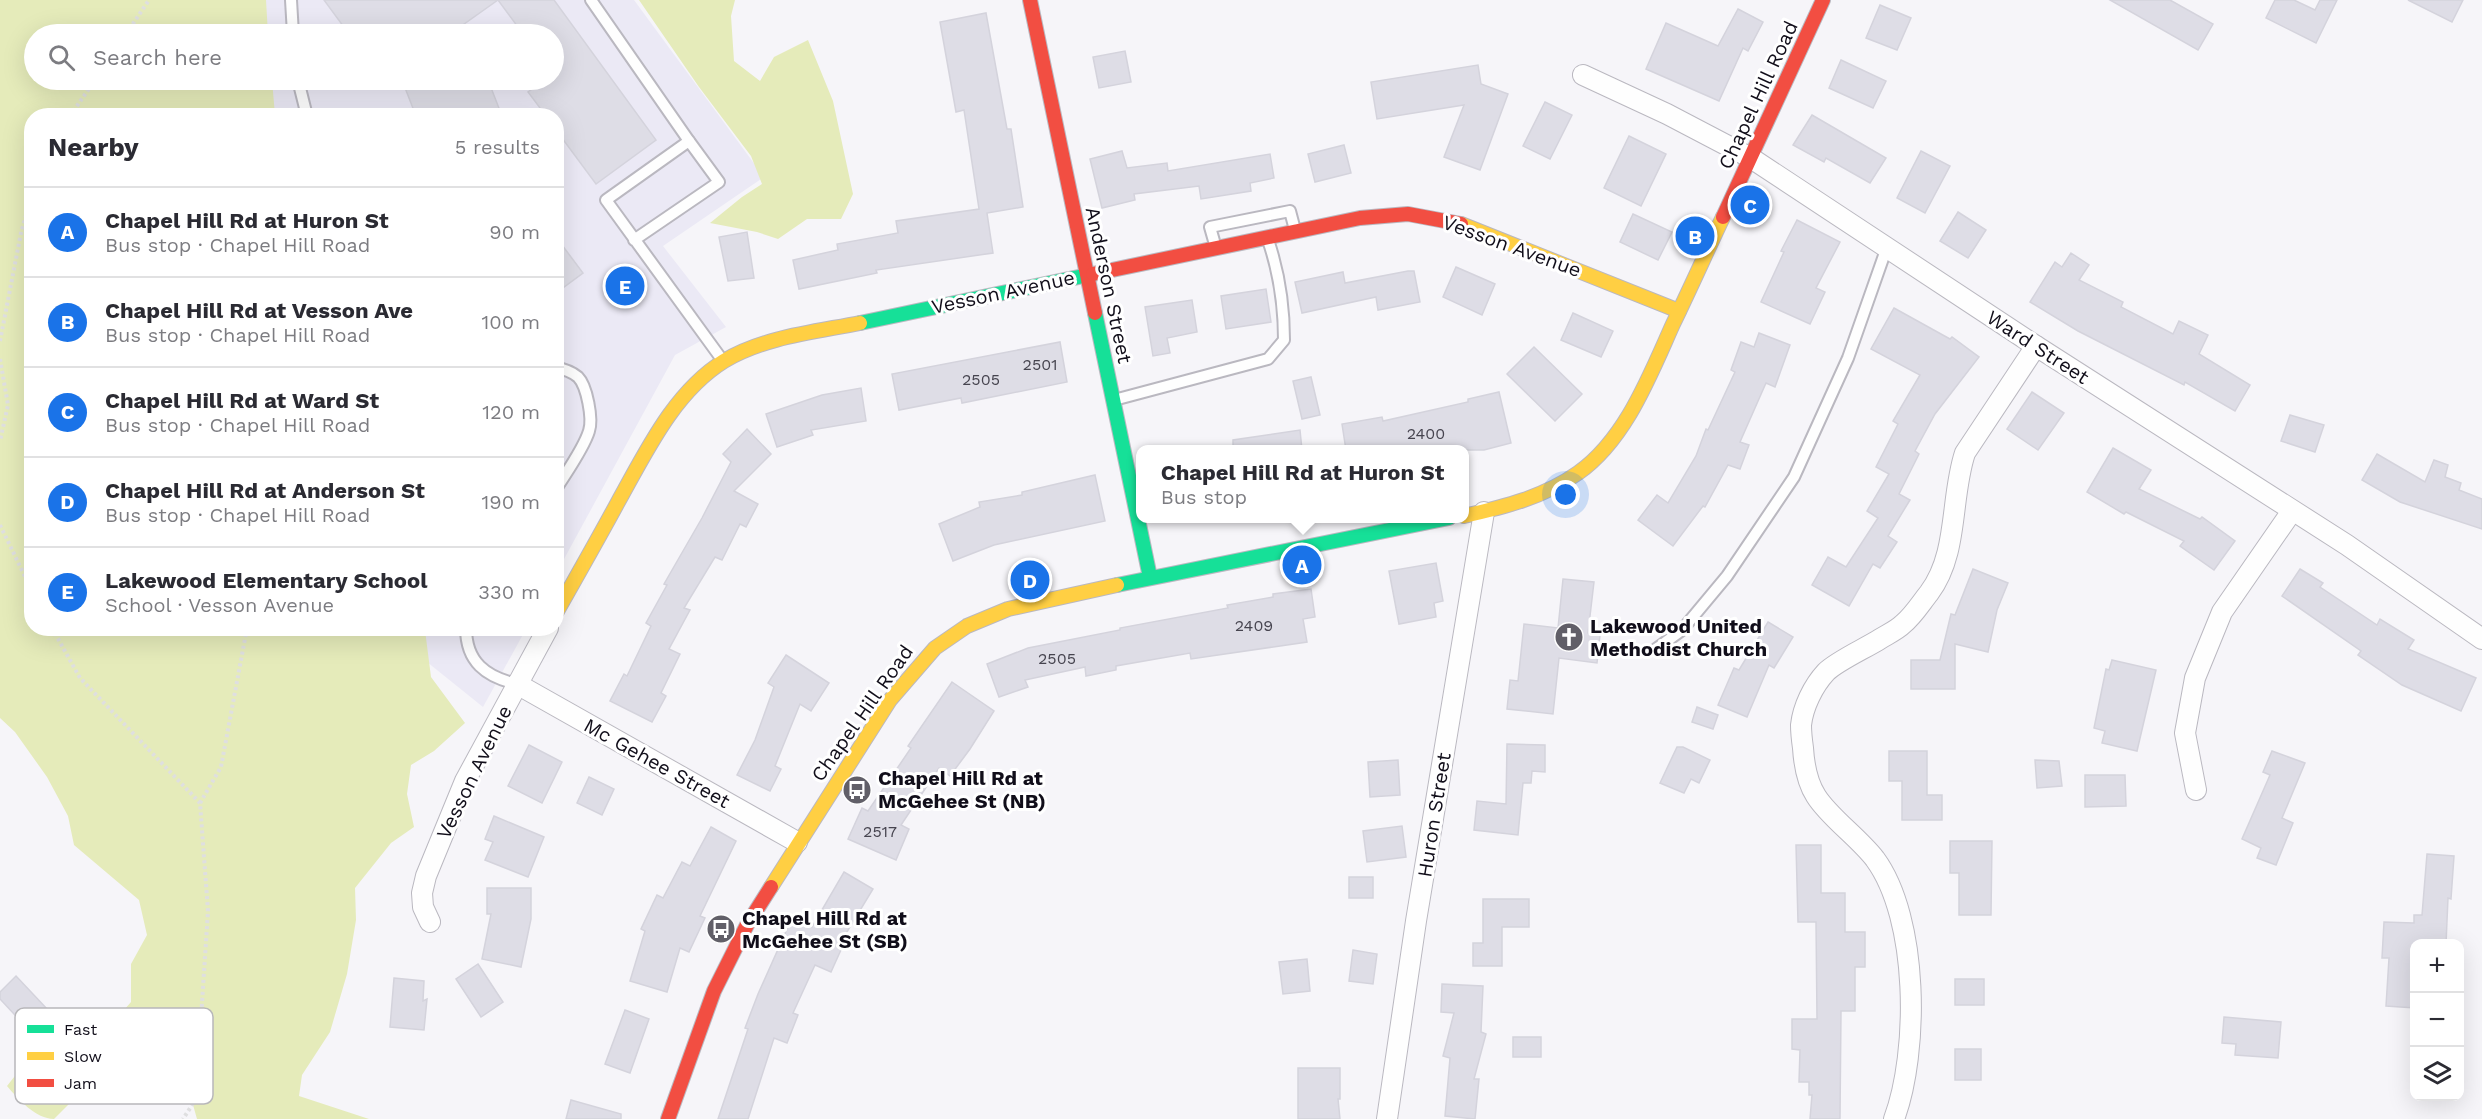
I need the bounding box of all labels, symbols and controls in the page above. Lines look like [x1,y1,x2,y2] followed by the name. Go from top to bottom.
[1713,17,1803,173] street label: Chapel Hill Road
[24,24,564,90] search box
[45,41,78,74] icon: search
[93,45,222,70] text: Search here
[48,132,139,162] text: Nearby
[455,135,540,159] text: 5 results
[1730,182,1770,228] pin: C
[1081,205,1137,366] street label: Anderson Street
[105,208,389,233] text: Chapel Hill Rd at Huron St
[1439,210,1585,282] street label: Vesson Avenue
[1676,214,1714,258] pin: B
[61,220,74,244] text: A
[489,220,540,244] text: 90 m
[105,233,370,257] text: Bus stop · Chapel Hill Road
[606,264,644,308] pin: E
[929,265,1077,319] street label: Vesson Avenue
[105,298,413,323] text: Chapel Hill Rd at Vesson Ave
[1982,305,2094,389] street label: Ward Street
[61,310,74,334] text: B
[481,310,540,334] text: 100 m
[105,323,370,347] text: Bus stop · Chapel Hill Road
[1023,355,1057,374] house number: 2501
[962,370,1000,389] house number: 2505
[105,388,379,413] text: Chapel Hill Rd at Ward St
[61,400,74,424] text: C
[482,400,540,424] text: 120 m
[105,413,370,437] text: Bus stop · Chapel Hill Road
[1407,424,1445,443] house number: 2400
[1136,445,1469,523] popup
[1161,460,1444,485] text: Chapel Hill Rd at Huron St
[105,478,425,503] text: Chapel Hill Rd at Anderson St
[1551,480,1580,509] your location
[1161,485,1247,509] text: Bus stop
[60,490,75,514] text: D
[482,490,540,514] text: 190 m
[105,503,370,527] text: Bus stop · Chapel Hill Road
[1282,542,1322,588] pin: A
[1010,558,1050,602] pin: D
[105,568,427,593] text: Lakewood Elementary School
[61,580,74,604] text: E
[478,580,540,604] text: 330 m
[105,593,334,617] text: School · Vesson Avenue
[1590,614,1767,661] place label: Lakewood United Methodist Church
[1235,616,1273,635] house number: 2409
[1553,621,1585,653] church icon: Lakewood United Methodist Church
[806,640,918,786] street label: Chapel Hill Road
[1038,649,1076,668] house number: 2505
[431,701,517,843] street label: Vesson Avenue
[580,713,735,813] street label: Mc Gehee Street
[1412,750,1456,879] street label: Huron Street
[878,766,1046,813] place label: Chapel Hill Rd at McGehee St (NB)
[841,774,873,806] bus stop icon: Chapel Hill Rd at McGehee St (NB)
[863,822,897,841] house number: 2517
[742,906,908,953] place label: Chapel Hill Rd at McGehee St (SB)
[705,913,737,945] bus stop icon: Chapel Hill Rd at McGehee St (SB)
[2410,939,2464,1101] map controls
[2410,939,2464,993] button: +
[2410,993,2464,1047] button: −
[15,1008,213,1104] legend
[64,1020,97,1039] text: Fast
[64,1047,102,1066] text: Slow
[2410,1047,2464,1101] button: layers
[64,1074,97,1093] text: Jam

